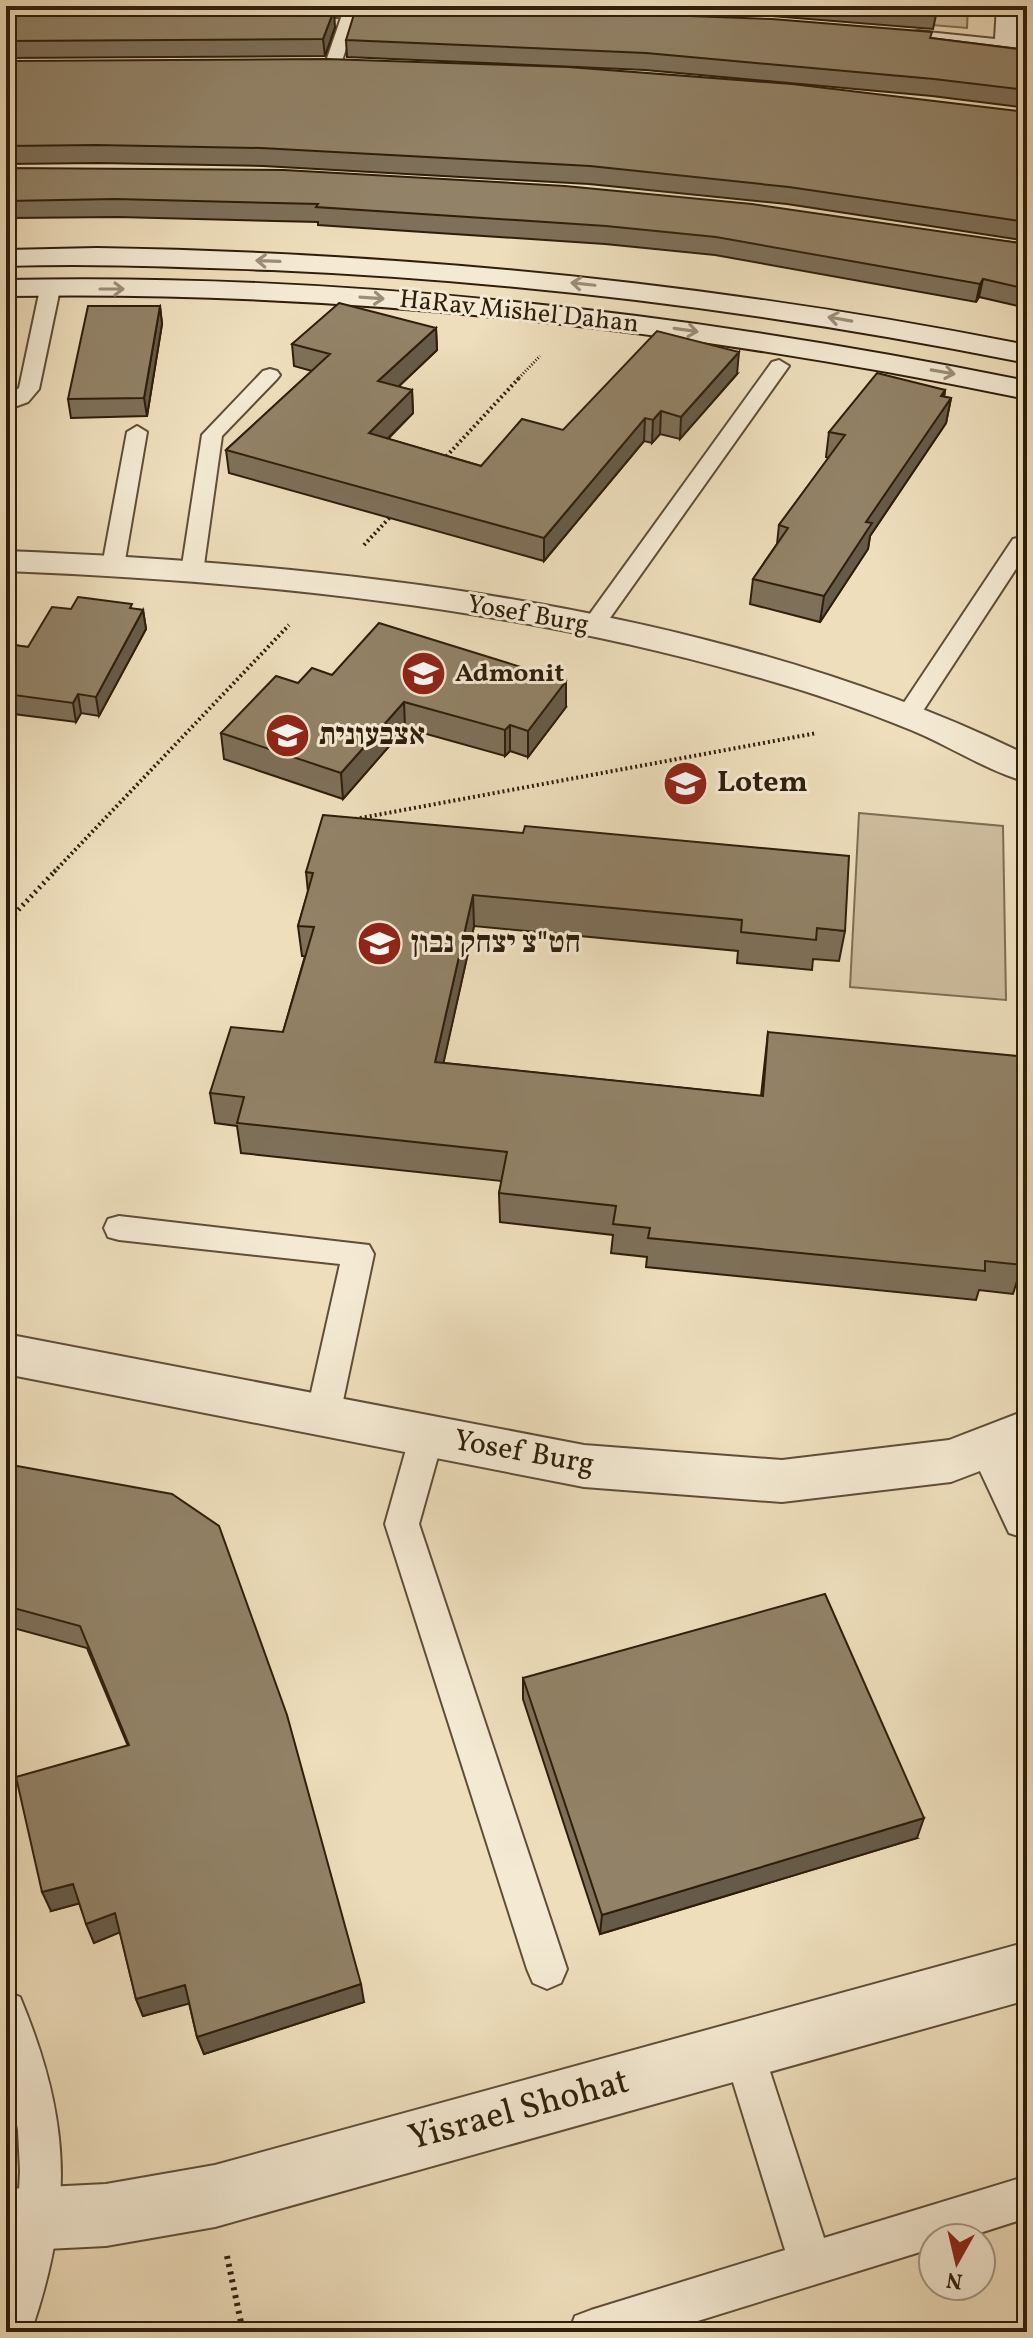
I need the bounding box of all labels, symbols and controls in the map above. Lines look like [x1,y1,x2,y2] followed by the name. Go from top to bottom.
[255,254,282,269] one-way arrow
[570,277,597,292] one-way arrow
[98,281,125,297] one-way arrow
[398,282,640,342] street label: HaRav Mishel Dahan
[358,291,385,306] one-way arrow
[828,310,854,325] one-way arrow
[673,323,698,338] one-way arrow
[929,366,955,381] one-way arrow
[464,587,592,643] street label: Yosef Burg
[400,650,448,698] school or university icon: Admonit
[455,656,564,692] place label: Admonit
[264,712,312,760] school or university icon: אצבעונית
[319,715,425,757] place label: אצבעונית
[662,759,710,807] school or university icon: Lotem
[717,762,808,804] place label: Lotem
[356,920,404,968] school or university icon: חט"צ יצחק נבון
[411,923,581,965] place label: חט"צ יצחק נבון
[450,1420,598,1486] street label: Yosef Burg
[403,2058,635,2164] street label: Yisrael Shohat
[917,2222,997,2302] north arrow
[944,2263,965,2296] text: N

